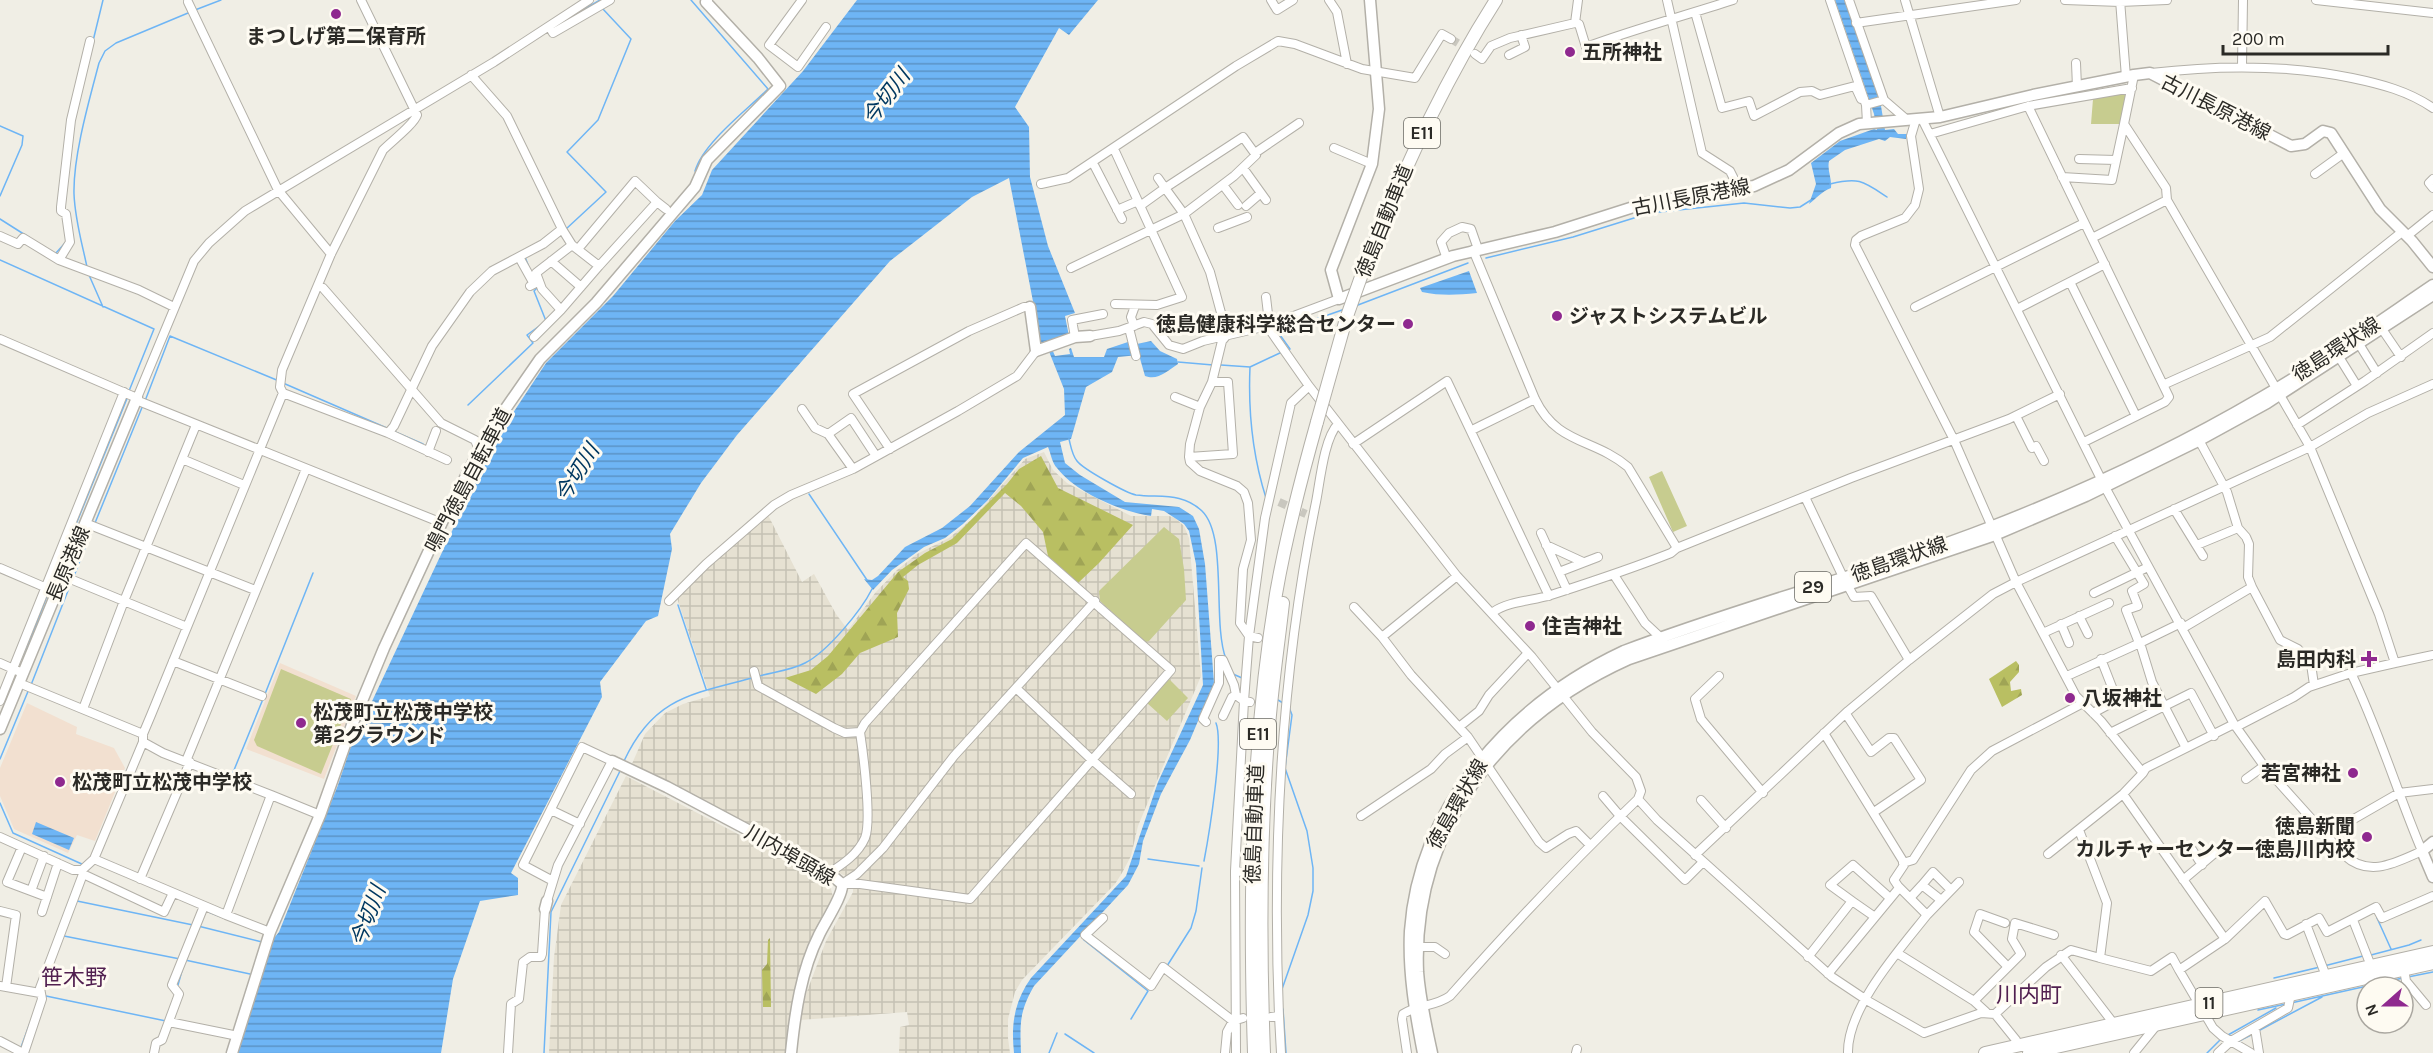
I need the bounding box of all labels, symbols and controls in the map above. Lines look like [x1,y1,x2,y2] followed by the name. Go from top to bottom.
[329,7,343,21] marker: まつしげ第二保育所
[2223,18,2388,56] scale bar
[246,25,426,48] place label: まつしげ第二保育所
[2232,28,2285,50] text: 200 m
[1582,41,1662,64] place label: 五所神社
[1563,45,1577,59] marker: 五所神社
[857,63,916,129] water label: 今切川
[2157,70,2274,145] street label: 古川長原港線
[1404,118,1440,148] road number: E11
[1351,161,1418,281] street label: 徳島自動車道
[1630,175,1752,220] street label: 古川長原港線
[1569,305,1767,328] place label: ジャストシステムビル
[1550,309,1564,323] marker: ジャストシステムビル
[1156,313,1396,336] place label: 徳島健康科学総合センター
[2288,313,2384,386] street label: 徳島環状線
[1401,317,1415,331] marker: 徳島健康科学総合センター
[421,404,516,556] street label: 鳴門徳島自転車道
[550,438,605,506] water label: 今切川
[42,523,95,606] street label: 長原港線
[1848,532,1950,587] street label: 徳島環状線
[1795,572,1831,602] road number: 29
[1542,615,1622,638] place label: 住吉神社
[1523,619,1537,633] marker: 住吉神社
[2276,648,2356,671] place label: 島田内科
[2360,650,2378,668] marker: 島田内科
[2082,687,2162,710] place label: 八坂神社
[2063,691,2077,705] marker: 八坂神社
[313,701,493,747] place label: 松茂町立松茂中学校 第2グラウンド
[294,716,308,730] marker: 松茂町立松茂中学校 第2グラウンド
[1240,719,1276,749] road number: E11
[1422,755,1492,853] street label: 徳島環状線
[2261,762,2341,785] place label: 若宮神社
[1241,764,1268,884] street label: 徳島自動車道
[2346,766,2360,780] marker: 若宮神社
[72,771,252,794] place label: 松茂町立松茂中学校
[53,775,67,789] marker: 松茂町立松茂中学校
[2075,815,2355,861] place label: 徳島新聞 カルチャーセンター徳島川内校
[741,820,839,890] street label: 川内埠頭線
[2360,830,2374,844] marker: 徳島新聞 カルチャーセンター徳島川内校
[346,880,391,950] water label: 今切川
[41,965,107,991] district label: 笹木野
[2355,975,2415,1035] north arrow
[1996,982,2062,1008] district label: 川内町
[2196,988,2222,1018] road number: 11
[2361,1001,2382,1019] text: N

